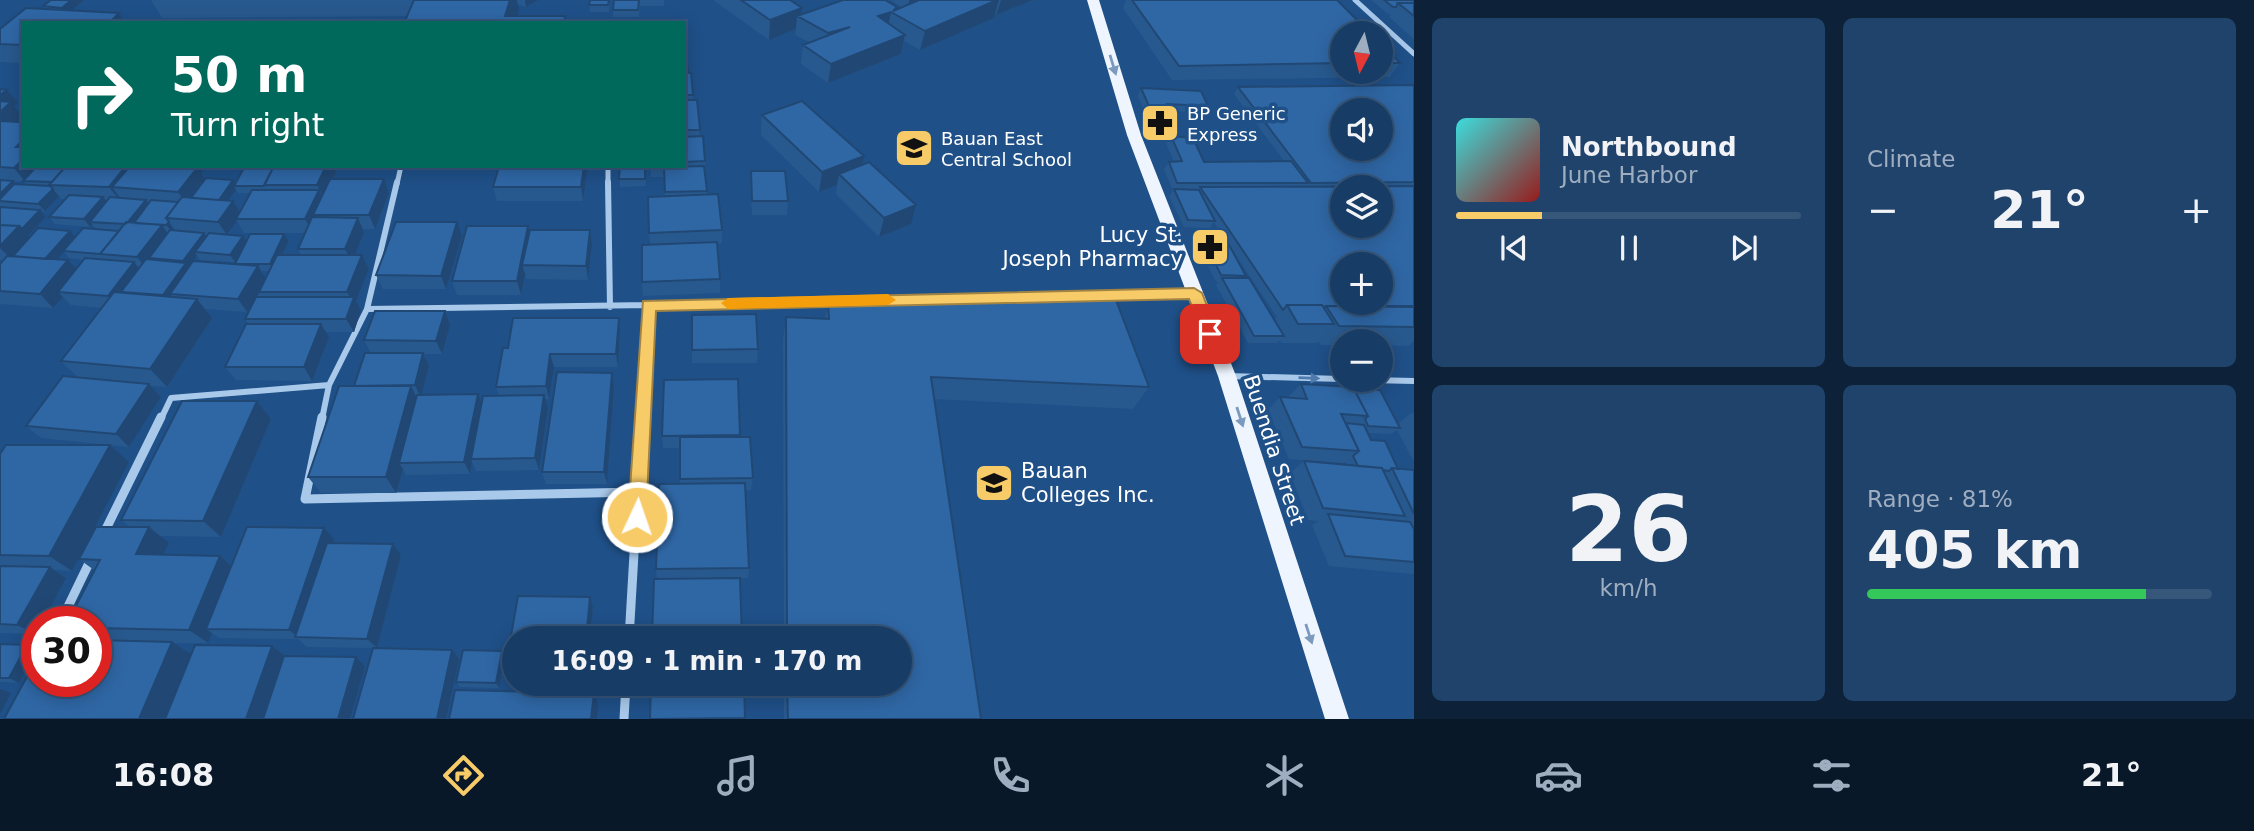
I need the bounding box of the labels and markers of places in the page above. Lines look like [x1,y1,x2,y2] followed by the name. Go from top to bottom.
[1139,102,1181,144] pharmacy icon: BP Generic Express
[1187,103,1286,145] place label: BP Generic Express
[893,127,935,169] school or university icon: Bauan East Central School
[941,128,1072,170] place label: Bauan East Central School
[1000,223,1183,271] place label: Lucy St. Joseph Pharmacy
[1189,226,1231,268] pharmacy icon: Lucy St. Joseph Pharmacy
[1180,304,1240,364] pin
[1021,459,1155,507] place label: Bauan Colleges Inc.
[973,462,1015,504] school or university icon: Bauan Colleges Inc.

